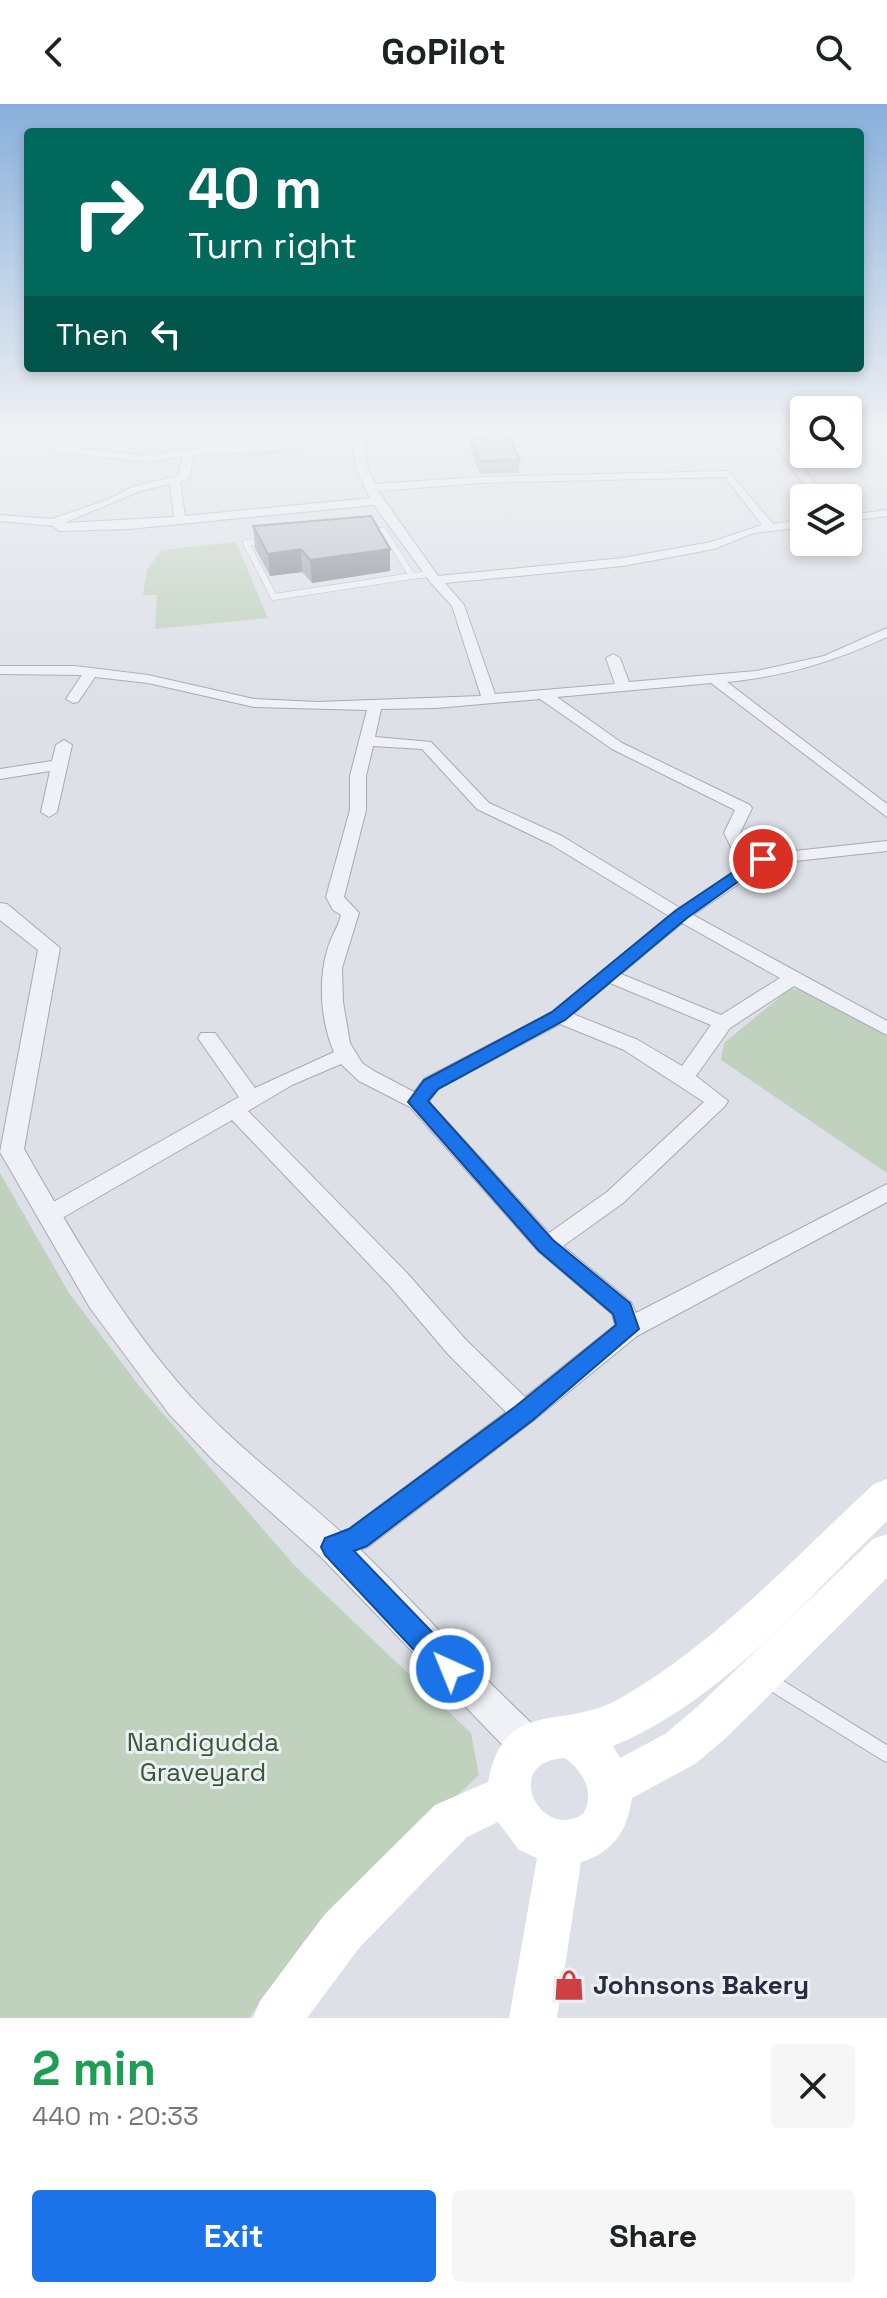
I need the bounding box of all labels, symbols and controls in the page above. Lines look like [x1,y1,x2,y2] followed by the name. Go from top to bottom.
[381,29,506,75] text: GoPilot
[32,30,76,74] icon: back
[811,30,855,74] icon: search
[188,153,322,224] text: 40 m
[56,160,160,264] icon: right
[188,223,357,269] text: Turn right
[144,312,188,356] icon: left
[56,315,128,354] text: Then
[790,396,862,556] map controls
[790,396,862,468] button: search
[790,484,862,556] button: layers
[729,825,797,893] pin
[741,837,785,881] icon: arrive
[408,1627,492,1711] position arrow
[127,1725,279,1789] park label: Nandigudda Graveyard
[552,1968,586,2002] shop icon: Johnsons Bakery
[593,1968,809,2002] place label: Johnsons Bakery
[32,2038,156,2099] text: 2 min
[771,2044,855,2128] button: close
[32,2099,199,2133] text: 440 m · 20:33
[32,2190,436,2282] button: Exit
[452,2190,855,2282] button: Share

